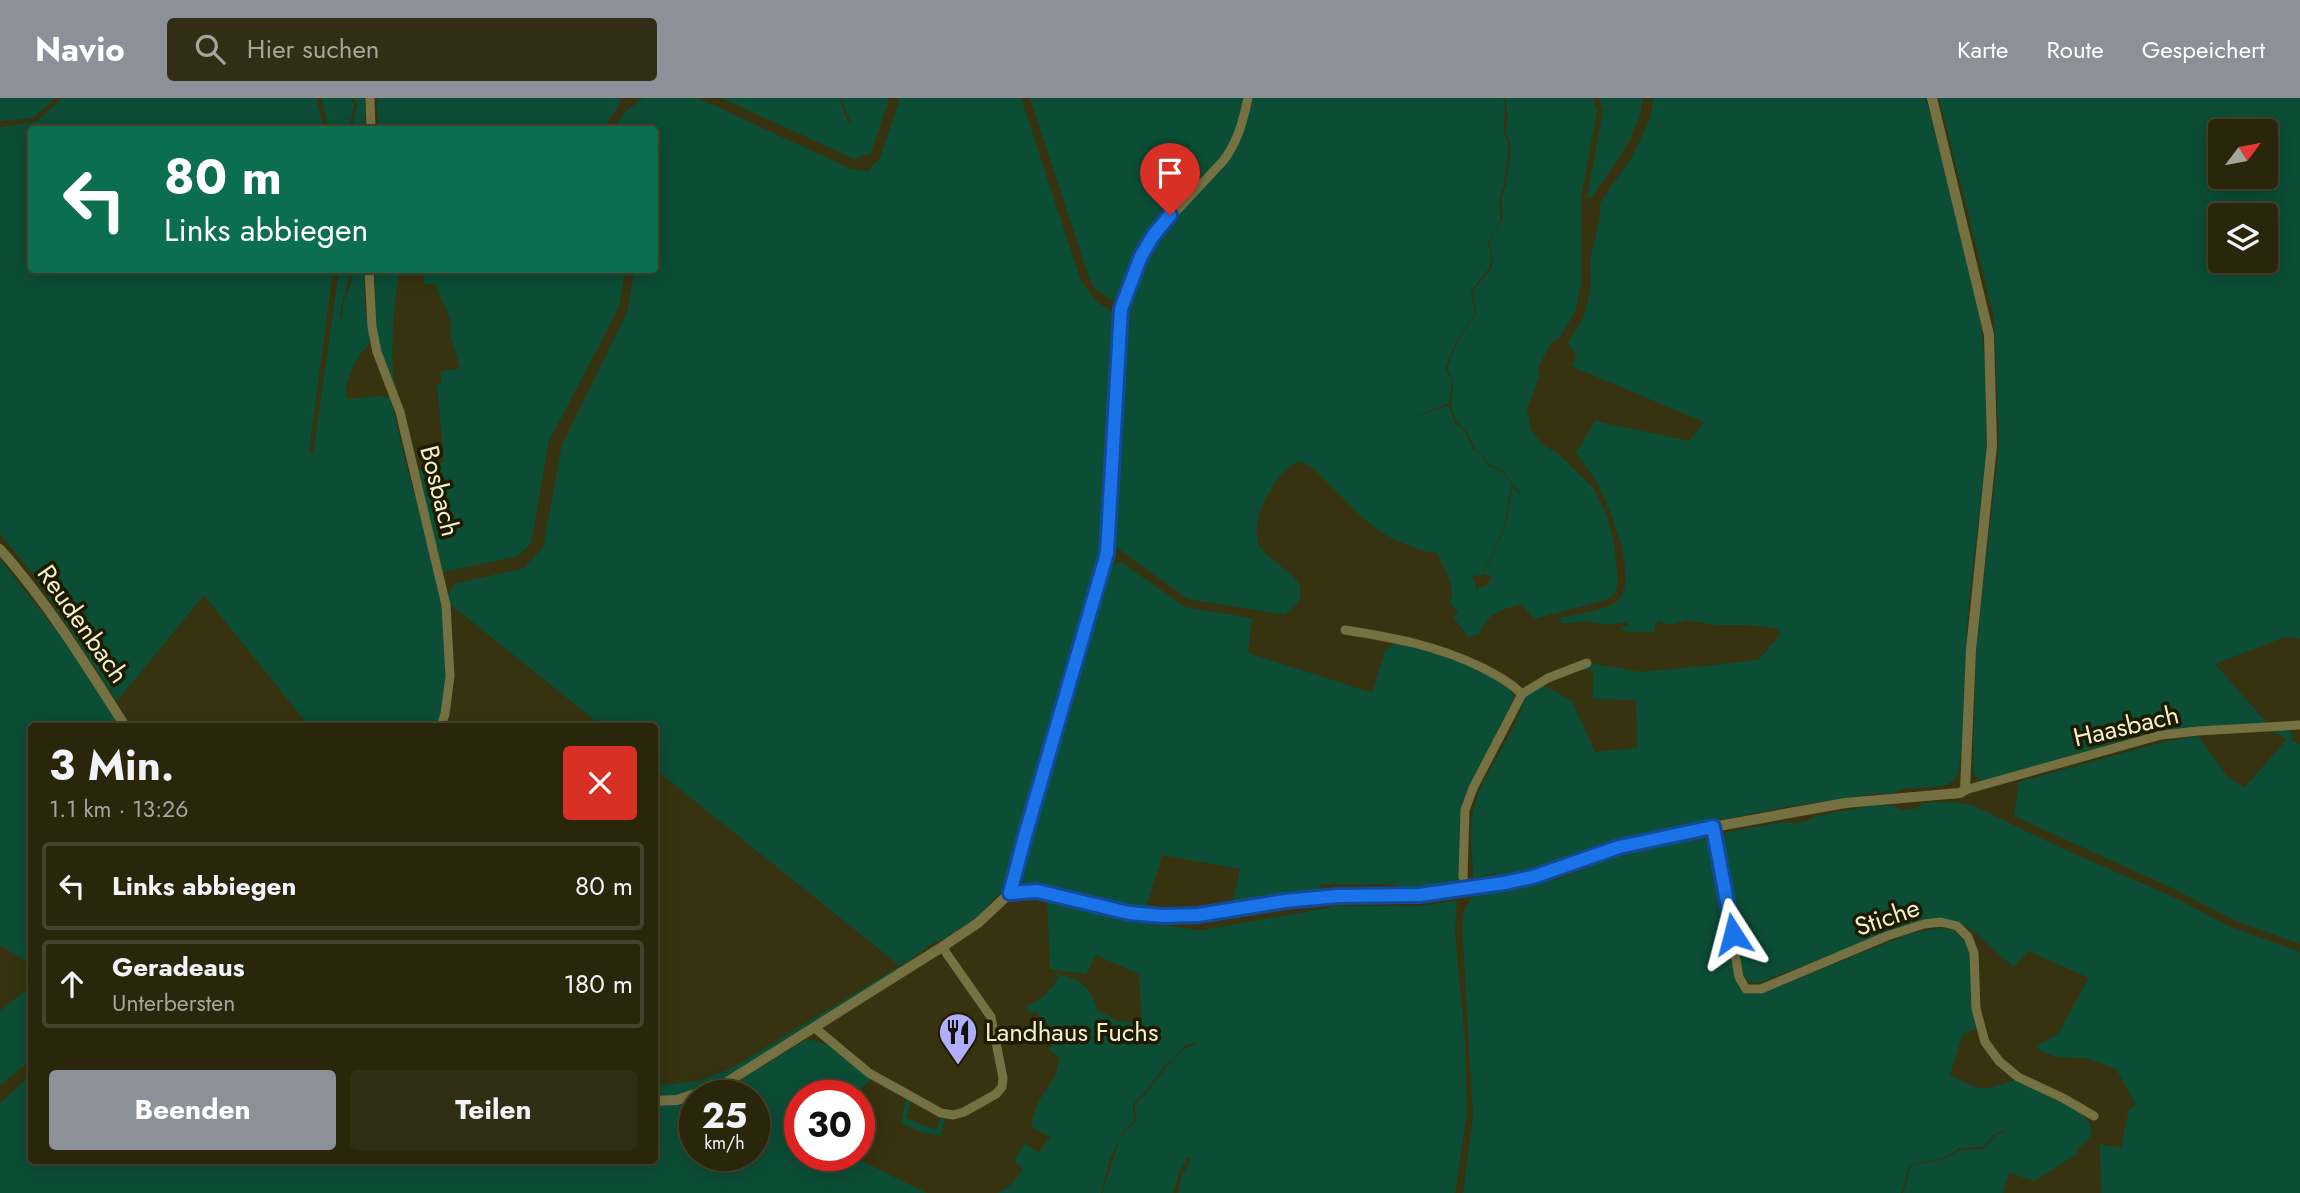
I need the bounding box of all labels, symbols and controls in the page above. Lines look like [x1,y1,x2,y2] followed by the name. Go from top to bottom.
[167,18,657,81] search box
[35,26,125,73] text: Navio
[191,30,229,68] icon: search
[247,30,380,68] text: Hier suchen
[1957,32,2008,67] text: Karte
[2046,32,2104,67] text: Route
[2142,32,2265,67] text: Gespeichert
[2208,119,2278,189] north arrow
[2208,119,2278,273] map controls
[164,142,282,212] text: 80 m
[1140,143,1200,215] pin
[49,154,140,245] icon: left
[1151,154,1189,192] icon: arrive
[2208,203,2278,273] button: layers
[164,207,368,253] text: Links abbiegen
[410,441,470,541] street label: Bosbach
[28,557,138,691] street label: Reudenbach
[2069,695,2183,757] street label: Haasbach
[49,735,174,796] text: 3 Min.
[563,746,637,820] button: close
[49,792,188,826] text: 1.1 km · 13:26
[53,867,91,905] icon: left
[112,867,296,905] text: Links abbiegen
[575,867,633,905] text: 80 m
[1849,888,1925,946] street label: Stiche
[1696,897,1770,971] position arrow
[112,948,245,986] text: Geradeaus
[53,965,91,1003] icon: ahead
[563,965,633,1003] text: 180 m
[112,986,235,1020] text: Unterbersten
[937,1011,979,1066] restaurant icon: Landhaus Fuchs
[985,1013,1158,1051] place label: Landhaus Fuchs
[49,1070,336,1150] button: Beenden
[350,1070,637,1150] button: Teilen
[784,1080,875,1171] speed limit sign: 30
[702,1091,747,1141] text: 25
[704,1130,745,1156] text: km/h

